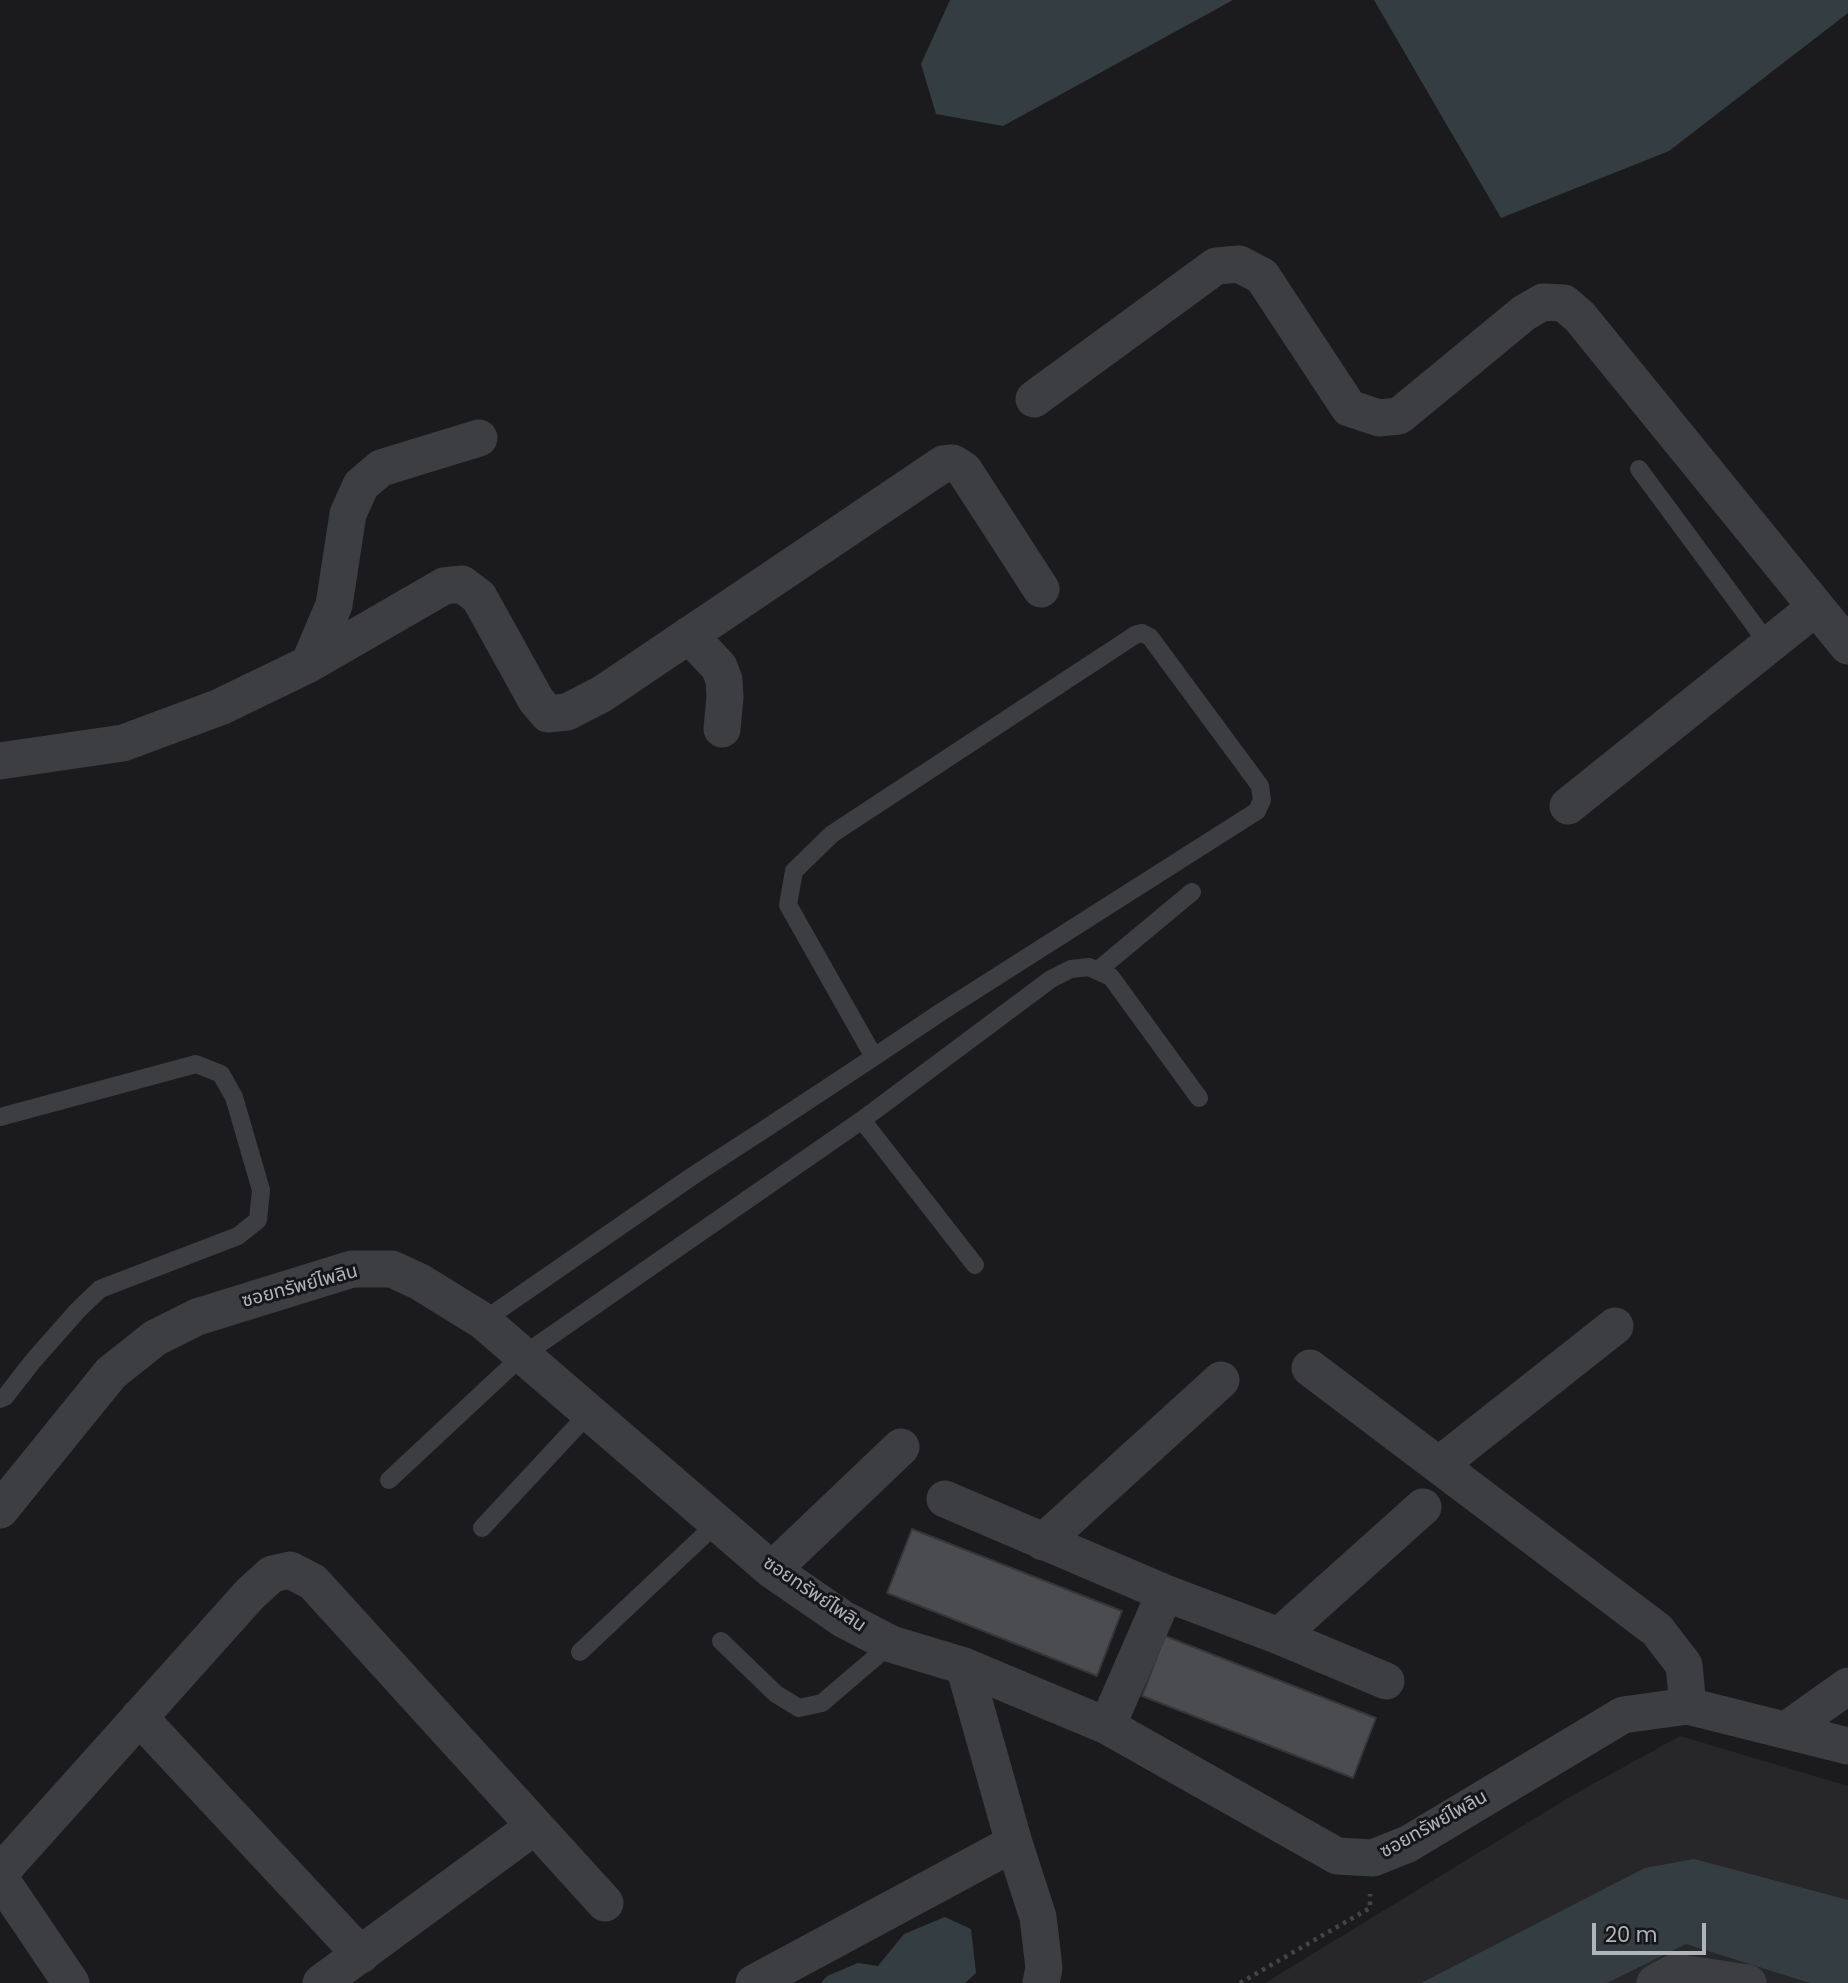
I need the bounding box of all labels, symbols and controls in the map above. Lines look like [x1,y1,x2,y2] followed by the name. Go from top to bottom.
[239,1261,361,1313] street label: ซอยทรัพย์ไพลิน
[758,1552,870,1638] street label: ซอยทรัพย์ไพลิน
[1376,1786,1492,1864] street label: ซอยทรัพย์ไพลิน
[1596,1910,1710,1954] scale bar
[1605,1920,1658,1949] text: 20 m

